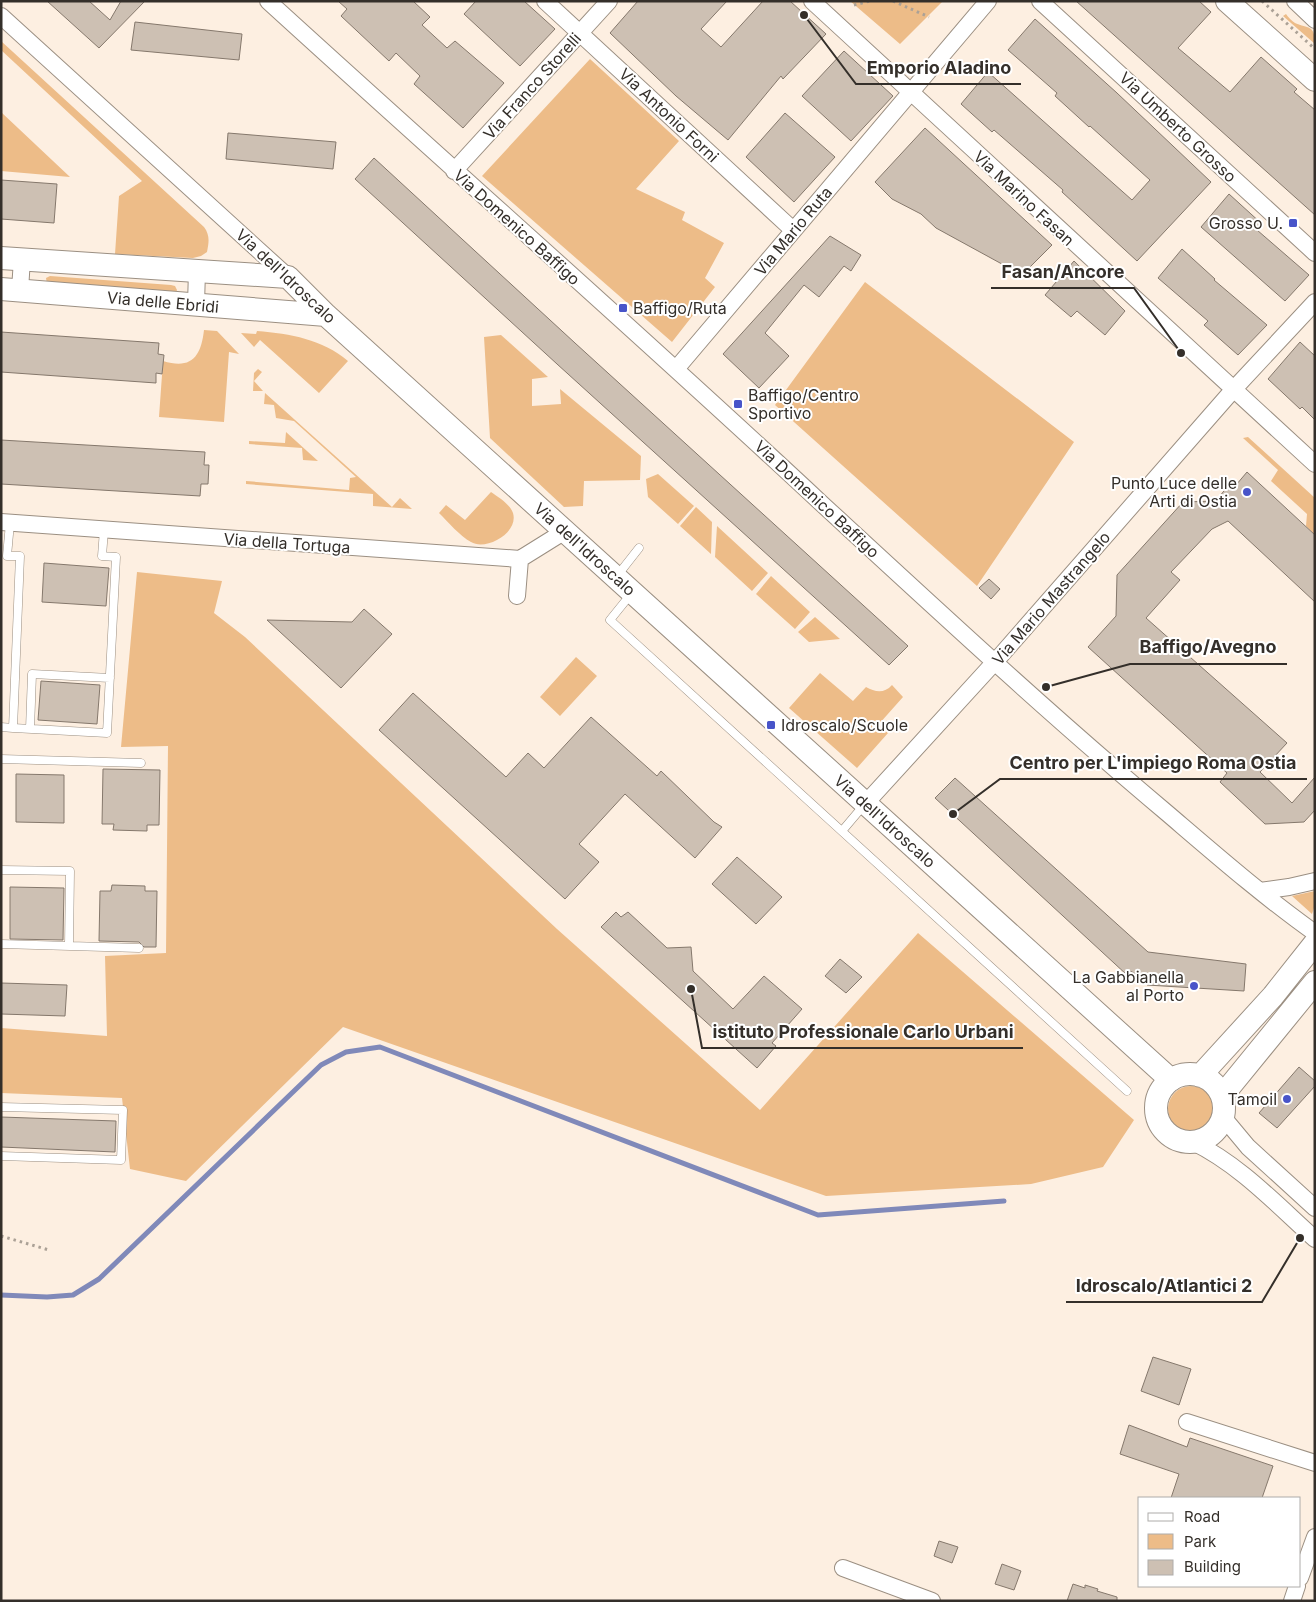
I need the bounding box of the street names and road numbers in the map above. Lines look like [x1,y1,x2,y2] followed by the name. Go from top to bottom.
[479,29,585,143] street label: Via Franco Storelli
[615,64,723,166] street label: Via Antonio Forni
[1115,68,1241,186] street label: Via Umberto Grosso
[969,146,1079,250] street label: Via Marino Fasan
[450,165,584,289] street label: Via Domenico Baffigo
[750,182,836,280] street label: Via Mario Ruta
[232,224,340,328] street label: Via dell'Idroscalo
[106,287,220,317] street label: Via delle Ebridi
[750,436,884,562] street label: Via Domenico Baffigo
[530,498,640,600] street label: Via dell'Idroscalo
[988,527,1114,669] street label: Via Mario Mastrangelo
[223,529,351,557] street label: Via della Tortuga
[830,770,940,872] street label: Via dell'Idroscalo

